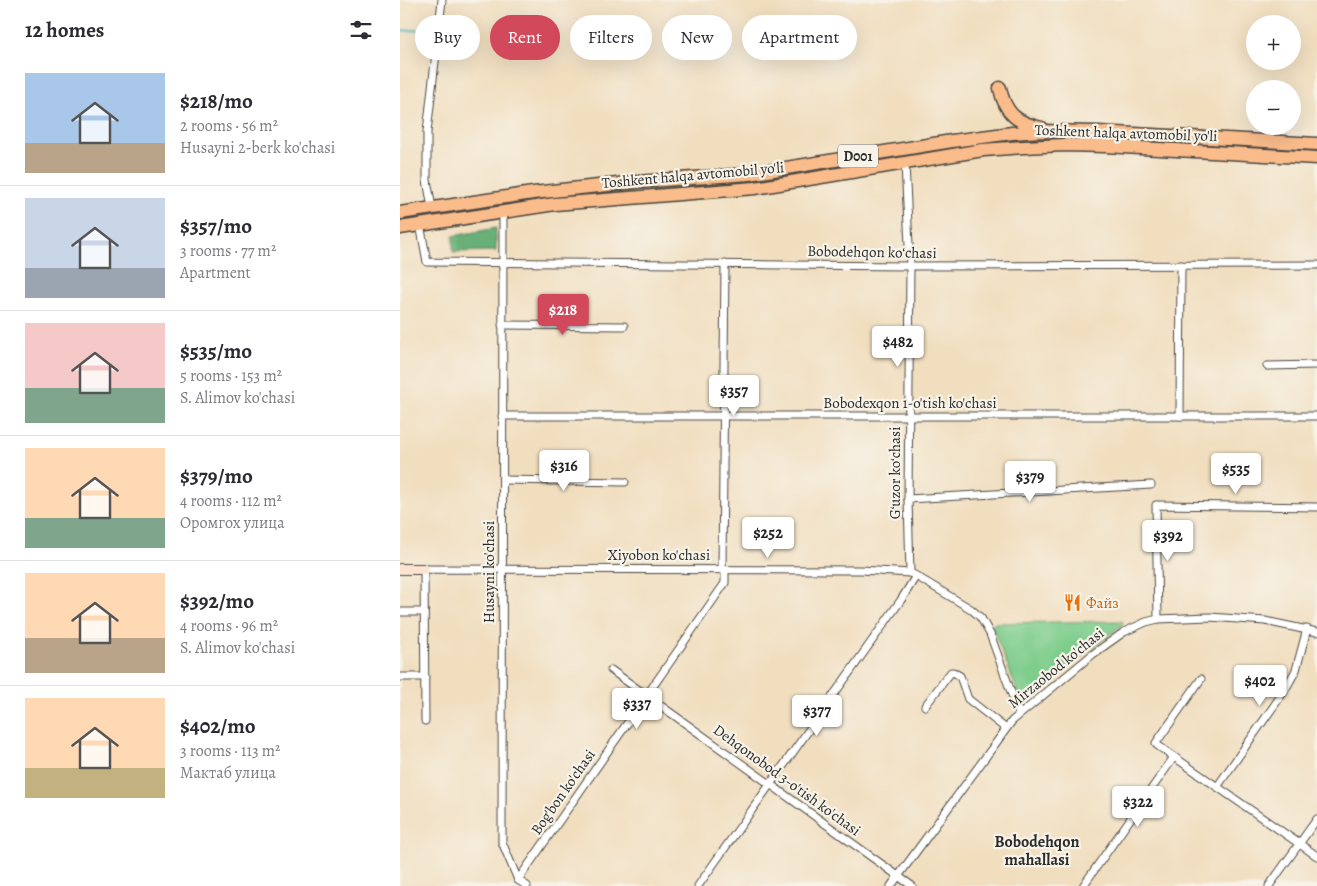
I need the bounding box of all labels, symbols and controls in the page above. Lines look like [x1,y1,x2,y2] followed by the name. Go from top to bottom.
[415,15,480,60] chip: Buy
[490,15,560,60] chip: Rent
[570,15,652,60] chip: Filters
[662,15,732,60] chip: New
[742,15,857,60] chip: Apartment
[1246,15,1301,135] map controls
[1246,15,1301,70] button: +
[25,16,104,44] text: 12 homes
[347,16,375,44] icon: filters
[1246,80,1301,135] button: −
[180,87,253,115] text: $218/mo
[65,93,125,153] icon: home
[180,115,278,137] text: 2 rooms · 56 m²
[1034,120,1218,146] street label: Toshkent halqa avtomobil yo'li
[180,137,335,159] text: Husayni 2-berk ko'chasi
[838,144,878,168] road number: D001
[601,157,785,193] street label: Toshkent halqa avtomobil yo'li
[180,212,252,240] text: $357/mo
[65,218,125,278] icon: home
[180,240,276,262] text: 3 rooms · 77 m²
[807,241,937,263] street label: Bobodehqon koʻchasi
[180,262,251,284] text: Apartment
[533,294,593,336] pin: $218
[549,299,577,321] text: $218
[868,326,928,368] pin: $482
[883,331,913,353] text: $482
[180,337,252,365] text: $535/mo
[65,343,125,403] icon: home
[180,365,282,387] text: 5 rooms · 153 m²
[704,374,764,417] pin: $357
[720,380,748,402] text: $357
[180,387,295,409] text: S. Alimov ko'chasi
[823,393,997,413] street label: Bobodexqon 1-o'tish ko'chasi
[885,427,905,519] street label: Gʻuzor koʻchasi
[534,450,594,492] pin: $316
[1206,452,1266,495] pin: $535
[550,455,578,477] text: $316
[1222,458,1250,480] text: $535
[1000,460,1060,503] pin: $379
[180,462,253,490] text: $379/mo
[1016,466,1044,488] text: $379
[65,468,125,528] icon: home
[180,490,282,512] text: 4 rooms · 112 m²
[180,512,285,534] text: Оромгох улица
[738,516,798,559] pin: $252
[1138,520,1198,562] pin: $392
[479,521,499,623] street label: Husayni ko'chasi
[753,522,783,544] text: $252
[1153,525,1183,547] text: $392
[608,545,710,565] street label: Xiyobon ko'chasi
[180,587,254,615] text: $392/mo
[65,593,125,653] icon: home
[1062,593,1082,613] restaurant icon: Файз
[1086,593,1119,613] place label: Файз
[180,615,278,637] text: 4 rooms · 96 m²
[1004,623,1108,713] street label: Mirzaobod ko'chasi
[180,637,295,659] text: S. Alimov ko'chasi
[1230,664,1290,707] pin: $402
[1245,670,1275,692] text: $402
[607,688,667,730] pin: $337
[623,693,651,715] text: $337
[787,694,847,737] pin: $377
[803,700,831,722] text: $377
[180,712,256,740] text: $402/mo
[65,718,125,778] icon: home
[709,720,865,840] street label: Dehqonobod 3-o'tish ko'chasi
[180,740,280,762] text: 3 rooms · 113 m²
[526,745,600,839] street label: Bog'bon ko'chasi
[180,762,276,784] text: Мактаб улица
[1108,786,1168,828] pin: $322
[1123,791,1153,813] text: $322
[995,831,1079,871] district label: Bobodehqon mahallasi

